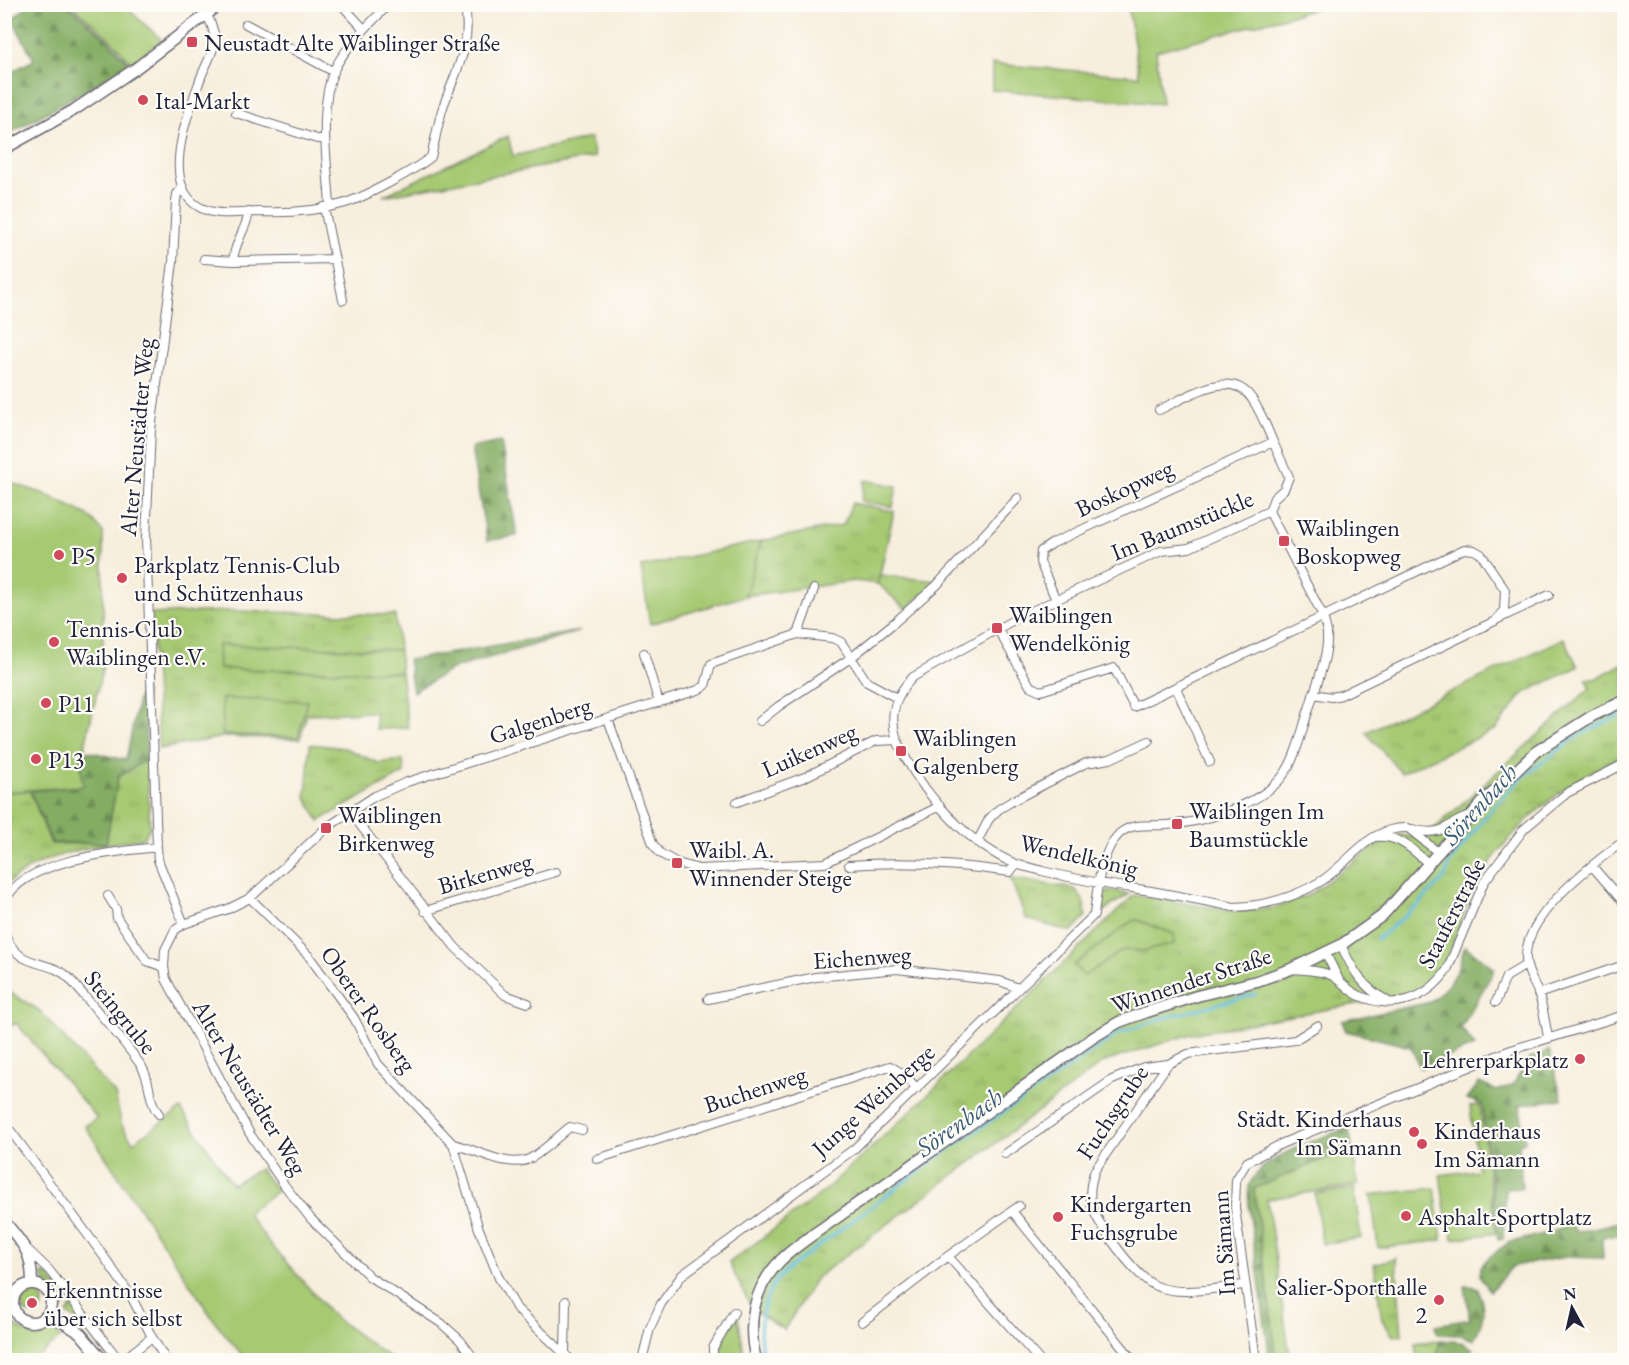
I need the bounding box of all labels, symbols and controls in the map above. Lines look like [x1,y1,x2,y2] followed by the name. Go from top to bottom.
[204,27,500,58] place label: Neustadt Alte Waiblinger Straße
[185,35,199,49] marker: Neustadt Alte Waiblinger Straße
[155,85,251,116] place label: Ital-Markt
[136,93,150,107] marker: Ital-Markt
[112,336,160,539] street label: Alter Neustädter Weg
[1070,452,1178,524] street label: Boskopweg
[1106,482,1258,568] street label: Im Baumstückle
[1296,512,1401,571] place label: Waiblingen Boskopweg
[1277,534,1291,548] marker: Waiblingen Boskopweg
[71,540,96,571] place label: P5
[52,548,66,562] marker: P5
[134,549,340,608] place label: Parkplatz Tennis-Club und Schützenhaus
[115,571,129,585] marker: Parkplatz Tennis-Club und Schützenhaus
[1009,599,1131,658] place label: Waiblingen Wendelkönig
[66,613,206,672] place label: Tennis-Club Waiblingen e.V.
[990,621,1004,635] marker: Waiblingen Wendelkönig
[47,635,61,649] marker: Tennis-Club Waiblingen e.V.
[58,688,94,719] place label: P11
[485,689,595,751] street label: Galgenberg
[39,696,53,710] marker: P11
[757,715,862,785] street label: Luikenweg
[913,722,1019,781] place label: Waiblingen Galgenberg
[48,744,84,775] place label: P13
[894,744,908,758] marker: Waiblingen Galgenberg
[29,752,43,766] marker: P13
[1433,756,1525,853] water label: Sörenbach
[1189,795,1325,854] place label: Waiblingen Im Baumstückle
[338,799,442,858] place label: Waiblingen Birkenweg
[1170,817,1184,831] marker: Waiblingen Im Baumstückle
[319,821,333,835] marker: Waiblingen Birkenweg
[1017,826,1142,884] street label: Wendelkönig
[689,834,852,893] place label: Waibl. A. Winnender Steige
[434,845,536,901] street label: Birkenweg
[1410,853,1492,973] street label: Stauferstraße
[670,856,684,870] marker: Waibl. A. Winnender Steige
[812,938,913,976] street label: Eichenweg
[1107,939,1275,1021] street label: Winnender Straße
[314,940,424,1079] street label: Oberer Rosberg
[78,964,164,1060] street label: Steingrube
[185,993,315,1181] street label: Alter Neustädter Weg
[804,1037,941,1165] street label: Junge Weinberge
[1422,1044,1568,1075] place label: Lehrerparkplatz
[1573,1052,1587,1066] marker: Lehrerparkplatz
[700,1058,811,1120] street label: Buchenweg
[1069,1059,1155,1165] street label: Fuchsgrube
[908,1080,1009,1165] water label: Sörenbach
[1237,1103,1402,1162] place label: Städt. Kinderhaus Im Sämann
[1434,1115,1541,1174] place label: Kinderhaus Im Sämann
[1407,1125,1421,1139] marker: Städt. Kinderhaus Im Sämann
[1415,1137,1429,1151] marker: Kinderhaus Im Sämann
[1070,1188,1192,1247] place label: Kindergarten Fuchsgrube
[1204,1189,1242,1297] street label: Im Sämann
[1417,1201,1591,1232] place label: Asphalt-Sportplatz
[1399,1209,1413,1223] marker: Asphalt-Sportplatz
[1051,1210,1065,1224] marker: Kindergarten Fuchsgrube
[1277,1271,1427,1330] place label: Salier-Sporthalle 2
[44,1274,183,1333] place label: Erkenntnisse über sich selbst
[1542,1278,1602,1338] north arrow
[1562,1282,1578,1305] text: N
[1432,1293,1446,1307] marker: Salier-Sporthalle 2
[25,1296,39,1310] marker: Erkenntnisse über sich selbst

